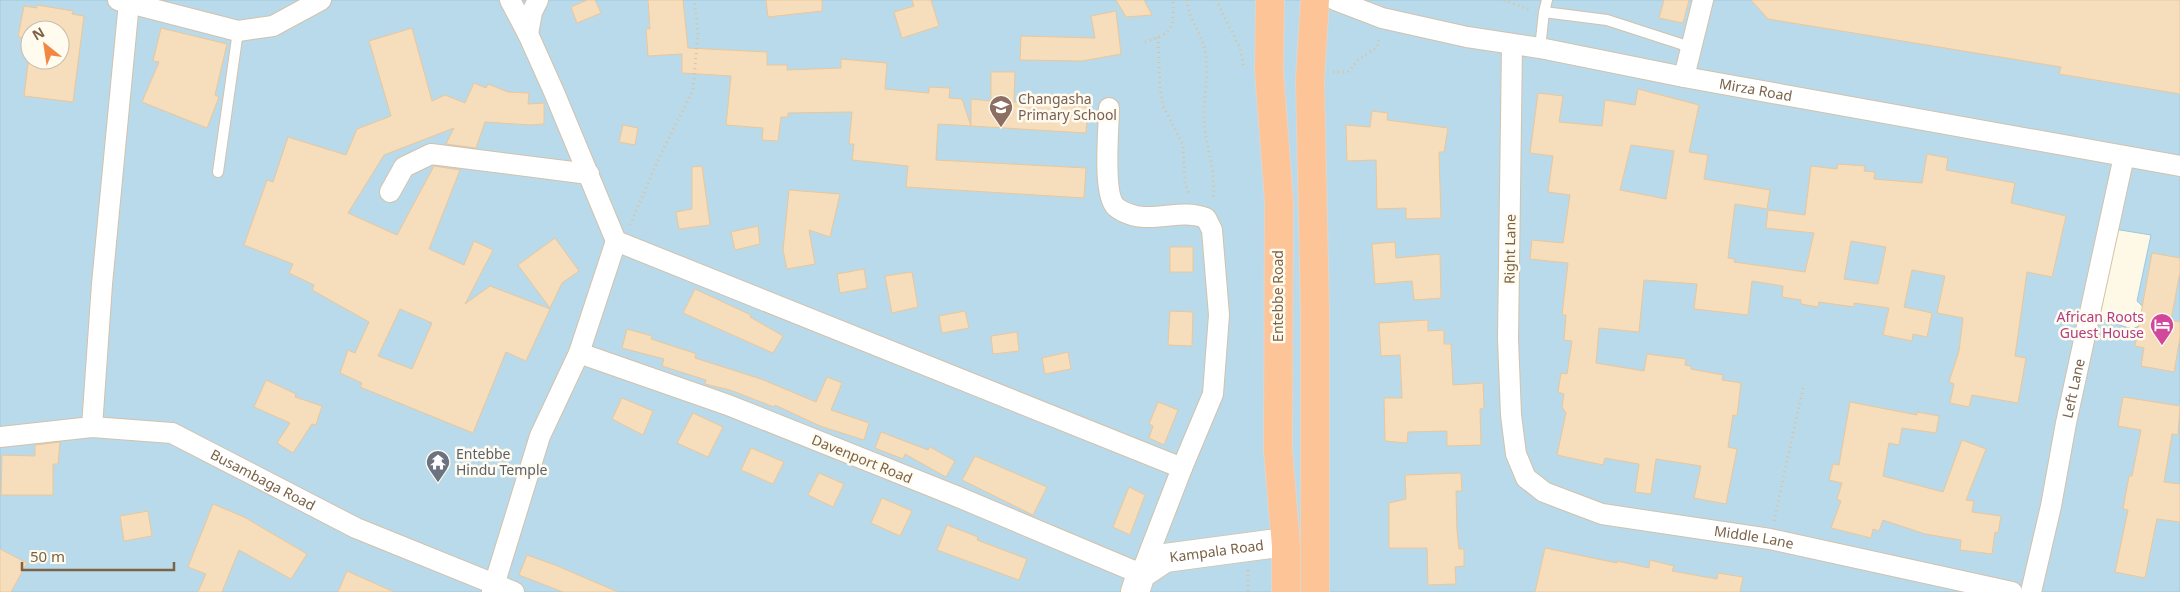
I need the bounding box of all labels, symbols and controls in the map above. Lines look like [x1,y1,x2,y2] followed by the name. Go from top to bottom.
[20,20,70,70] north arrow
[29,22,48,44] text: N
[1718,73,1794,105] street label: Mirza Road
[1018,89,1117,124] place label: Changasha Primary School
[988,94,1014,128] school or university icon: Changasha Primary School
[1499,214,1520,284] street label: Right Lane
[1268,250,1287,342] street label: Entebbe Road
[2057,307,2144,342] place label: African Roots Guest House
[2149,312,2175,346] hotel icon: African Roots Guest House
[2057,357,2089,420] street label: Left Lane
[809,430,915,487] street label: Davenport Road
[207,444,319,514] street label: Busambaga Road
[456,444,548,479] place label: Entebbe Hindu Temple
[425,449,451,483] temple icon: Entebbe Hindu Temple
[1713,521,1796,553] street label: Middle Lane
[1168,535,1265,566] street label: Kampala Road
[22,540,175,572] scale bar
[30,546,65,566] text: 50 m

